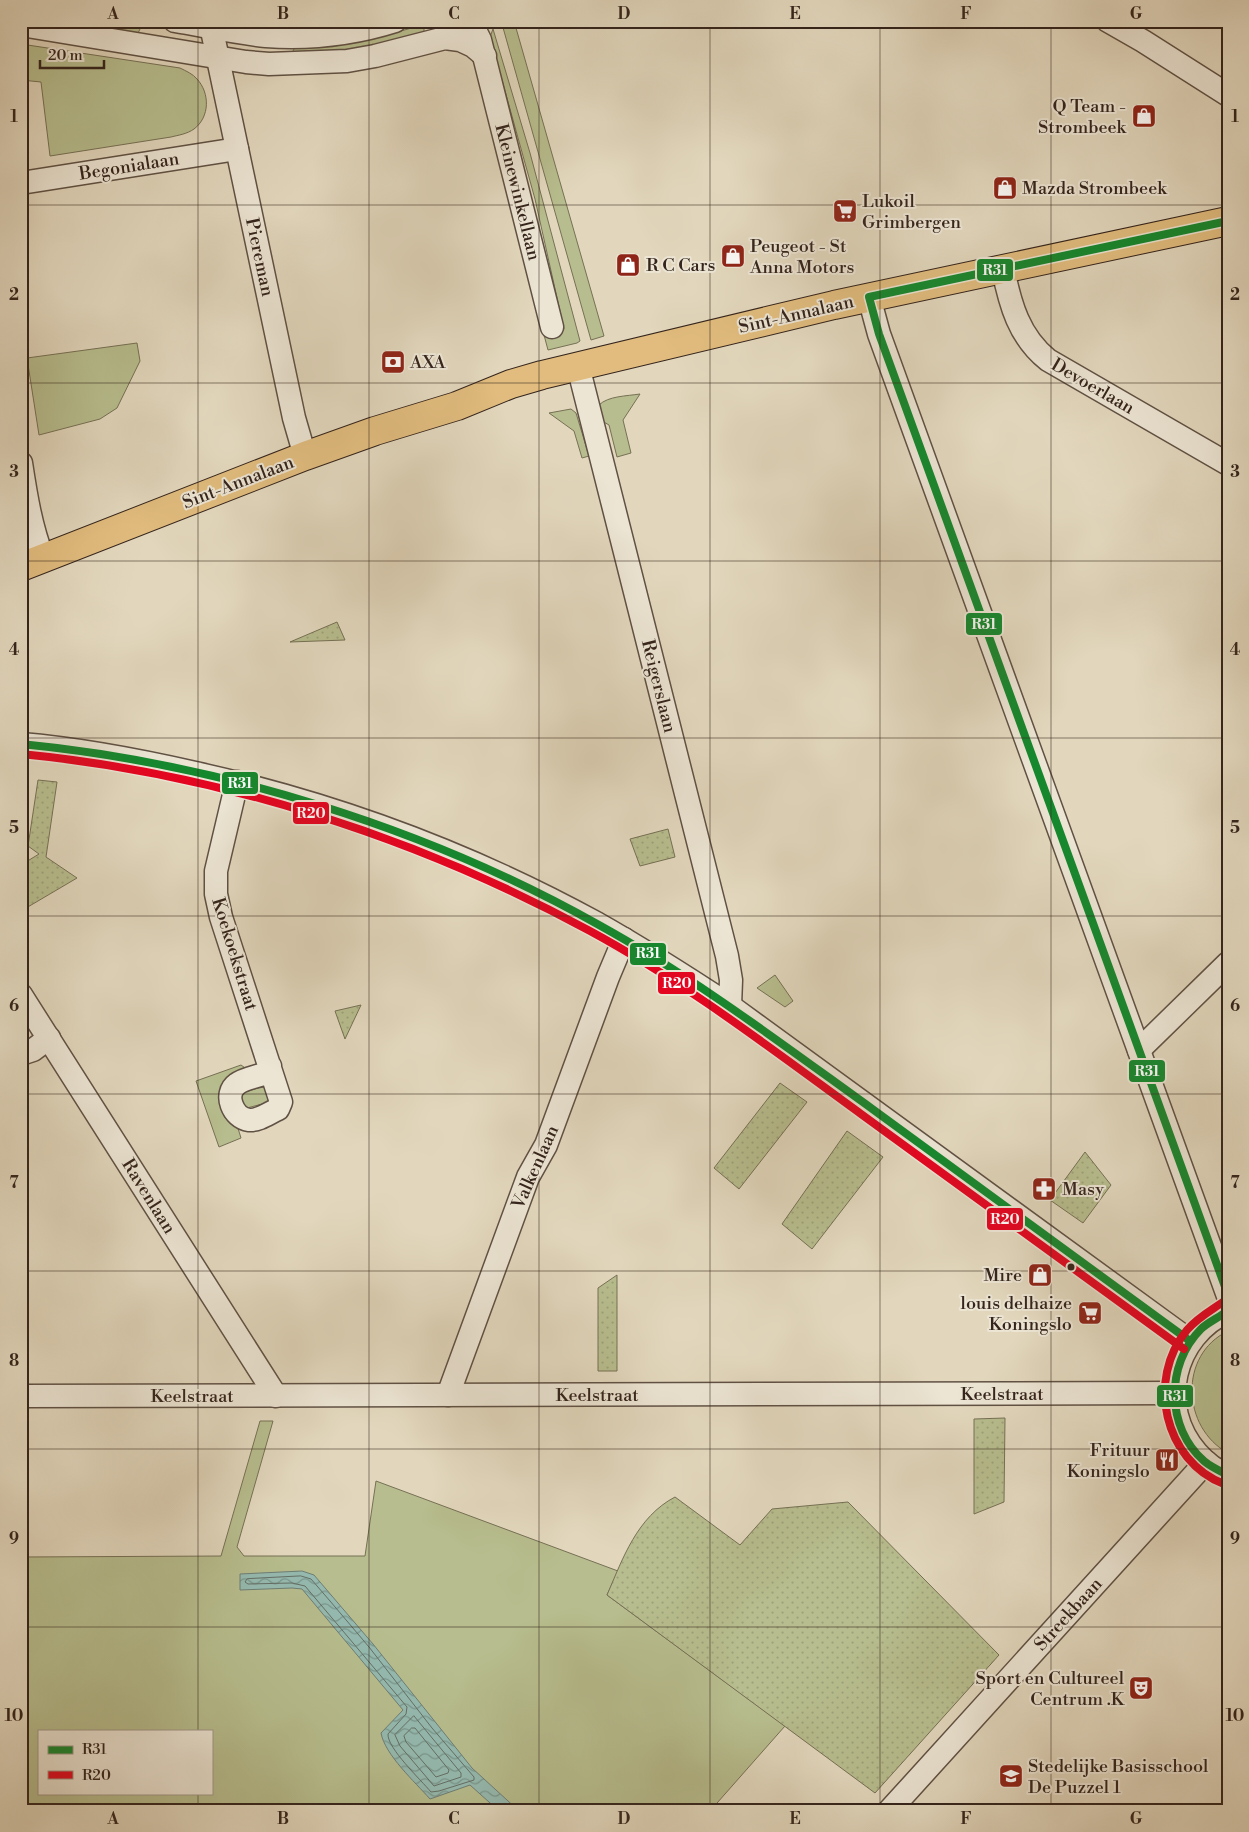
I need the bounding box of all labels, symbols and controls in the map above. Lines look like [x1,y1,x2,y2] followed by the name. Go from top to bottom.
[106,4,119,24] text: A
[277,4,289,24] text: B
[448,4,460,24] text: C
[618,4,631,24] text: D
[789,4,801,24] text: E
[960,4,972,24] text: F
[1130,4,1143,24] text: G
[40,38,104,70] scale bar
[48,46,83,65] text: 20 m
[1038,95,1128,139] place label: Q Team - Strombeek
[1131,103,1157,129] shop icon: Q Team - Strombeek
[10,107,18,127] text: 1
[1231,107,1239,127] text: 1
[489,121,546,263] street label: Kleinewinkellaan
[76,147,181,186] street label: Begonialaan
[992,175,1018,201] shop icon: Mazda Strombeek
[1022,177,1168,200] place label: Mazda Strombeek
[862,190,961,234] place label: Lukoil Grimbergen
[832,198,858,224] supermarket icon: Lukoil Grimbergen
[240,216,279,299] street label: Piereman
[749,235,855,279] place label: Peugeot - St Anna Motors
[720,243,746,269] shop icon: Peugeot - St Anna Motors
[615,252,641,278] shop icon: R C Cars
[646,254,715,277] place label: R C Cars
[976,258,1014,282] line badge: R31
[982,262,1008,280] text: R31
[9,285,19,305] text: 2
[1230,285,1240,305] text: 2
[736,290,856,339] street label: Sint-Annalaan
[380,349,406,375] bank icon: AXA
[409,351,446,374] place label: AXA
[1047,353,1139,420] street label: Devoerlaan
[179,451,297,514] street label: Sint-Annalaan
[9,462,19,482] text: 3
[1230,462,1240,482] text: 3
[965,612,1003,636] line badge: R31
[971,616,997,634] text: R31
[636,637,681,735] street label: Reigerslaan
[9,640,20,660] text: 4
[1230,640,1241,660] text: 4
[221,771,259,795] line badge: R31
[227,775,253,793] text: R31
[292,801,330,825] line badge: R20
[296,805,326,823] text: R20
[9,818,19,838] text: 5
[1230,818,1240,838] text: 5
[206,895,263,1014] street label: Koekoekstraat
[629,942,667,966] line badge: R31
[635,945,661,963] text: R31
[657,971,696,995] line badge: R20
[662,975,692,993] text: R20
[9,996,19,1016] text: 6
[1230,996,1240,1016] text: 6
[1128,1059,1166,1083] line badge: R31
[1134,1063,1160,1081] text: R31
[506,1122,564,1214] street label: Valkenlaan
[116,1154,181,1238] street label: Ravenlaan
[9,1173,19,1193] text: 7
[1230,1173,1240,1193] text: 7
[1031,1176,1057,1202] pharmacy icon: Masy
[1062,1178,1104,1201] place label: Masy
[986,1207,1024,1231] line badge: R20
[990,1211,1020,1229] text: R20
[1027,1262,1053,1288] shop icon: Mire
[1066,1262,1076,1272] unlabelled marker
[983,1264,1022,1287] place label: Mire
[961,1292,1072,1336] place label: louis delhaize Koningslo
[1077,1300,1103,1326] supermarket icon: louis delhaize Koningslo
[9,1351,19,1371] text: 8
[1230,1351,1240,1371] text: 8
[960,1383,1044,1406] street label: Keelstraat
[555,1384,639,1407] street label: Keelstraat
[1156,1384,1194,1408] line badge: R31
[150,1385,234,1408] street label: Keelstraat
[1162,1388,1188,1406] text: R31
[1067,1439,1150,1483] place label: Frituur Koningslo
[1154,1447,1180,1473] restaurant icon: Frituur Koningslo
[9,1529,19,1549] text: 9
[1230,1529,1240,1549] text: 9
[1029,1573,1108,1656] street label: Streekbaan
[976,1667,1126,1711] place label: Sport en Cultureel Centrum .K
[1128,1675,1154,1701] theatre icon: Sport en Cultureel Centrum .K
[5,1706,23,1726] text: 10
[1226,1706,1244,1726] text: 10
[38,1730,212,1794] legend
[82,1740,107,1759] text: R31
[1028,1755,1209,1799] place label: Stedelijke Basisschool De Puzzel 1
[998,1763,1024,1789] school or university icon: Stedelijke Basisschool De Puzzel 1
[82,1766,111,1785] text: R20
[106,1809,119,1829] text: A
[277,1809,289,1829] text: B
[448,1809,460,1829] text: C
[618,1809,631,1829] text: D
[789,1809,801,1829] text: E
[960,1809,972,1829] text: F
[1130,1809,1143,1829] text: G

